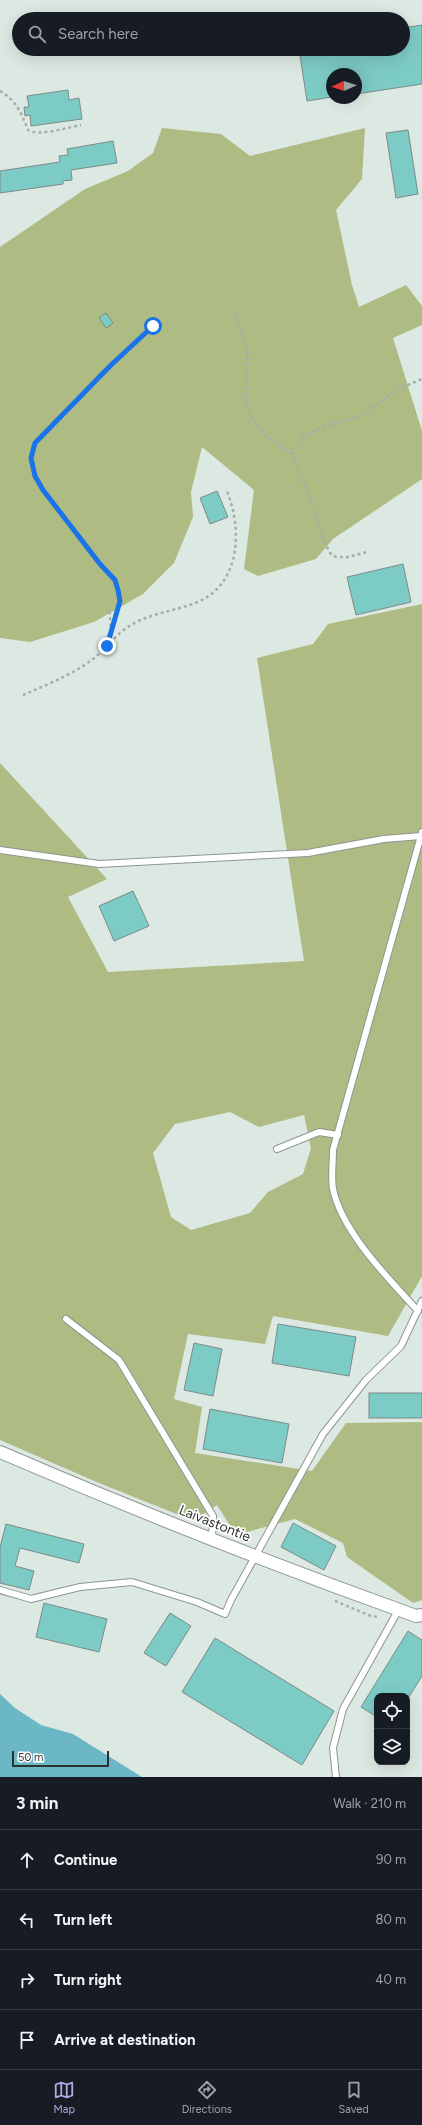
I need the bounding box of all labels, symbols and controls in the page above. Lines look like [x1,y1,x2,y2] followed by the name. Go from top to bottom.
[12,12,410,56] search box
[26,23,48,45] icon: search
[58,25,138,43] text: Search here
[326,68,362,104] north arrow
[144,317,162,335] route start
[98,637,116,655] route end
[176,1501,253,1546] street label: Laivastontie
[374,1693,410,1765] map controls
[374,1693,410,1729] button: locate
[374,1729,410,1765] button: layers
[12,1749,109,1768] scale bar
[18,1751,43,1764] text: 50 m
[16,1793,58,1813] text: 3 min
[333,1796,406,1811] text: Walk · 210 m
[16,1849,38,1871] icon: ahead
[54,1851,117,1869] text: Continue
[376,1852,406,1867] text: 90 m
[16,1909,38,1931] icon: left
[54,1911,112,1929] text: Turn left
[375,1912,406,1927] text: 80 m
[16,1969,38,1991] icon: right
[54,1971,122,1989] text: Turn right
[375,1972,406,1987] text: 40 m
[16,2029,38,2051] icon: arrive
[54,2031,195,2049] text: Arrive at destination
[53,2079,75,2116] tab: Map
[182,2079,232,2116] tab: Directions
[338,2079,369,2116] tab: Saved

